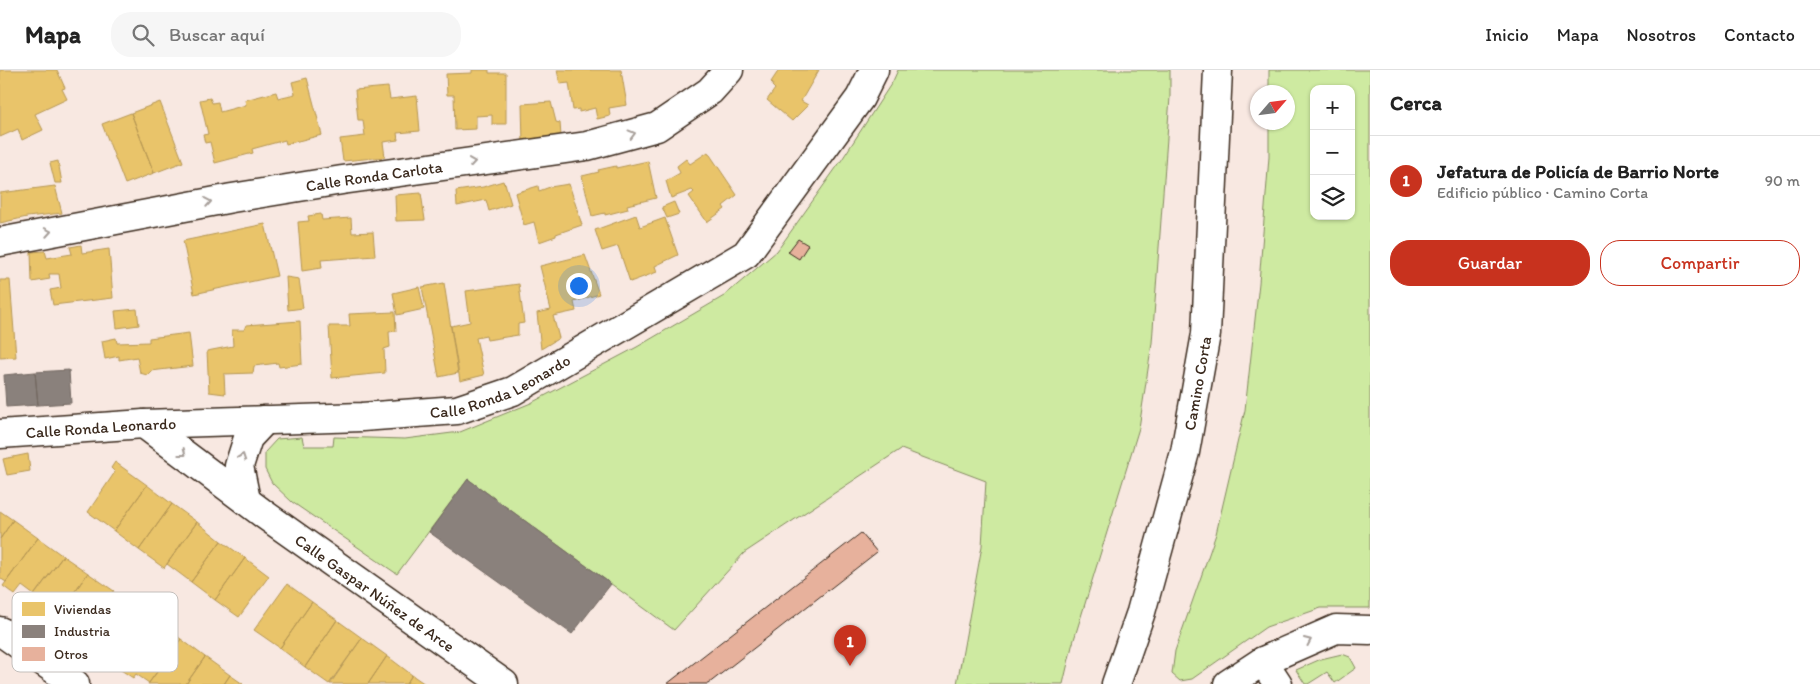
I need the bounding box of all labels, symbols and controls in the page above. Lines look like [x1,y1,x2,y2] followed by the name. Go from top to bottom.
[111,12,461,57] search box
[25,20,81,49] text: Mapa
[129,21,157,49] icon: search
[169,23,265,46] text: Buscar aquí
[1485,24,1529,46] text: Inicio
[1557,24,1599,46] text: Mapa
[1627,24,1696,46] text: Nosotros
[1724,24,1795,46] text: Contacto
[1250,85,1295,130] north arrow
[1310,85,1355,220] map controls
[1310,85,1355,130] button: +
[1390,90,1442,115] text: Cerca
[627,129,636,140] one-way arrow
[1310,130,1355,175] button: −
[304,157,445,196] street label: Calle Ronda Carlota
[468,157,476,168] one-way arrow
[1437,160,1719,183] text: Jefatura de Policía de Barrio Norte
[1402,171,1410,190] text: 1
[1765,171,1800,190] text: 90 m
[1310,175,1355,220] button: layers
[1437,183,1648,202] text: Edificio público · Camino Corta
[203,198,212,208] one-way arrow
[43,227,52,238] one-way arrow
[1390,240,1590,286] button: Guardar
[1600,240,1800,286] button: Compartir
[566,273,592,299] your location
[1180,335,1215,432] street label: Camino Corta
[429,350,574,422] street label: Calle Ronda Leonardo
[25,414,176,442] street label: Calle Ronda Leonardo
[177,448,186,456] one-way arrow
[236,453,246,462] one-way arrow
[291,530,458,656] street label: Calle Gaspar Núñez de Arce
[12,592,178,672] legend
[54,601,111,618] text: Viviendas
[54,623,111,640] text: Industria
[834,625,866,666] pin: 1
[1303,637,1312,648] one-way arrow
[54,646,88,663] text: Otros

